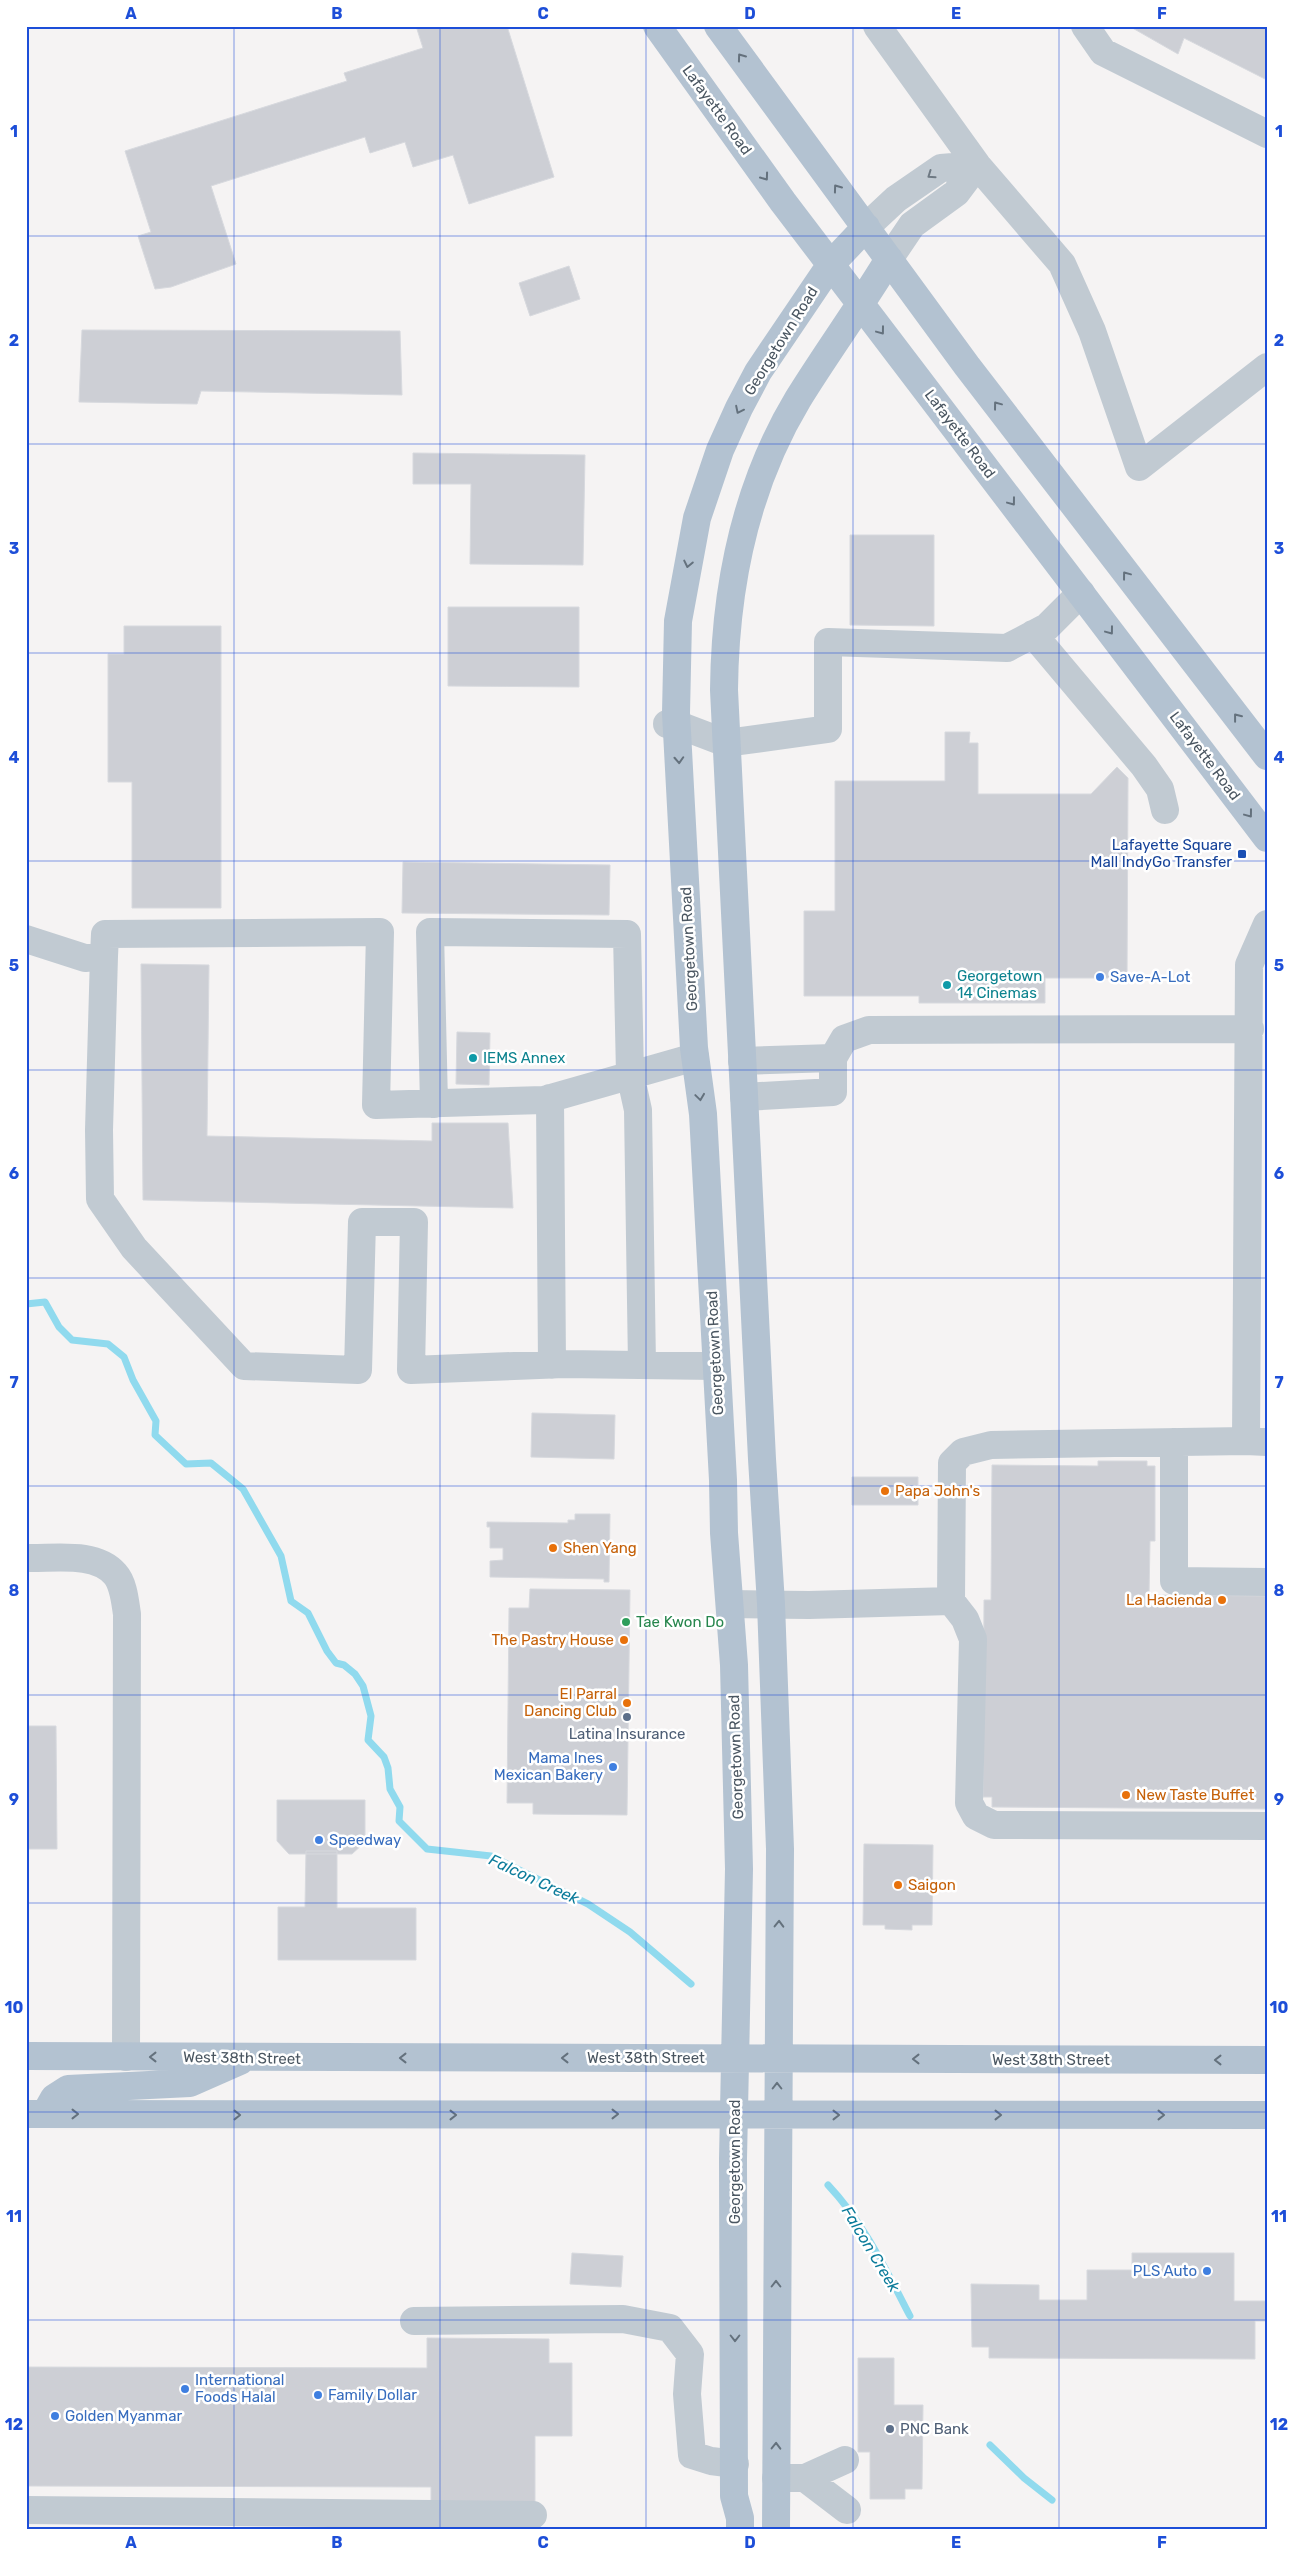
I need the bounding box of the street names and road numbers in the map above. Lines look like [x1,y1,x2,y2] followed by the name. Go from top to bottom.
[679,62,755,158] street label: Lafayette Road
[740,283,822,399] street label: Georgetown Road
[921,386,999,482] street label: Lafayette Road
[1166,708,1244,804] street label: Lafayette Road
[677,886,701,1012] street label: Georgetown Road
[703,1290,727,1416] street label: Georgetown Road
[725,1694,747,1820] street label: Georgetown Road
[183,2048,301,2068] street label: West 38th Street
[587,2049,705,2067] street label: West 38th Street
[992,2051,1110,2069] street label: West 38th Street
[726,2100,744,2224] street label: Georgetown Road

